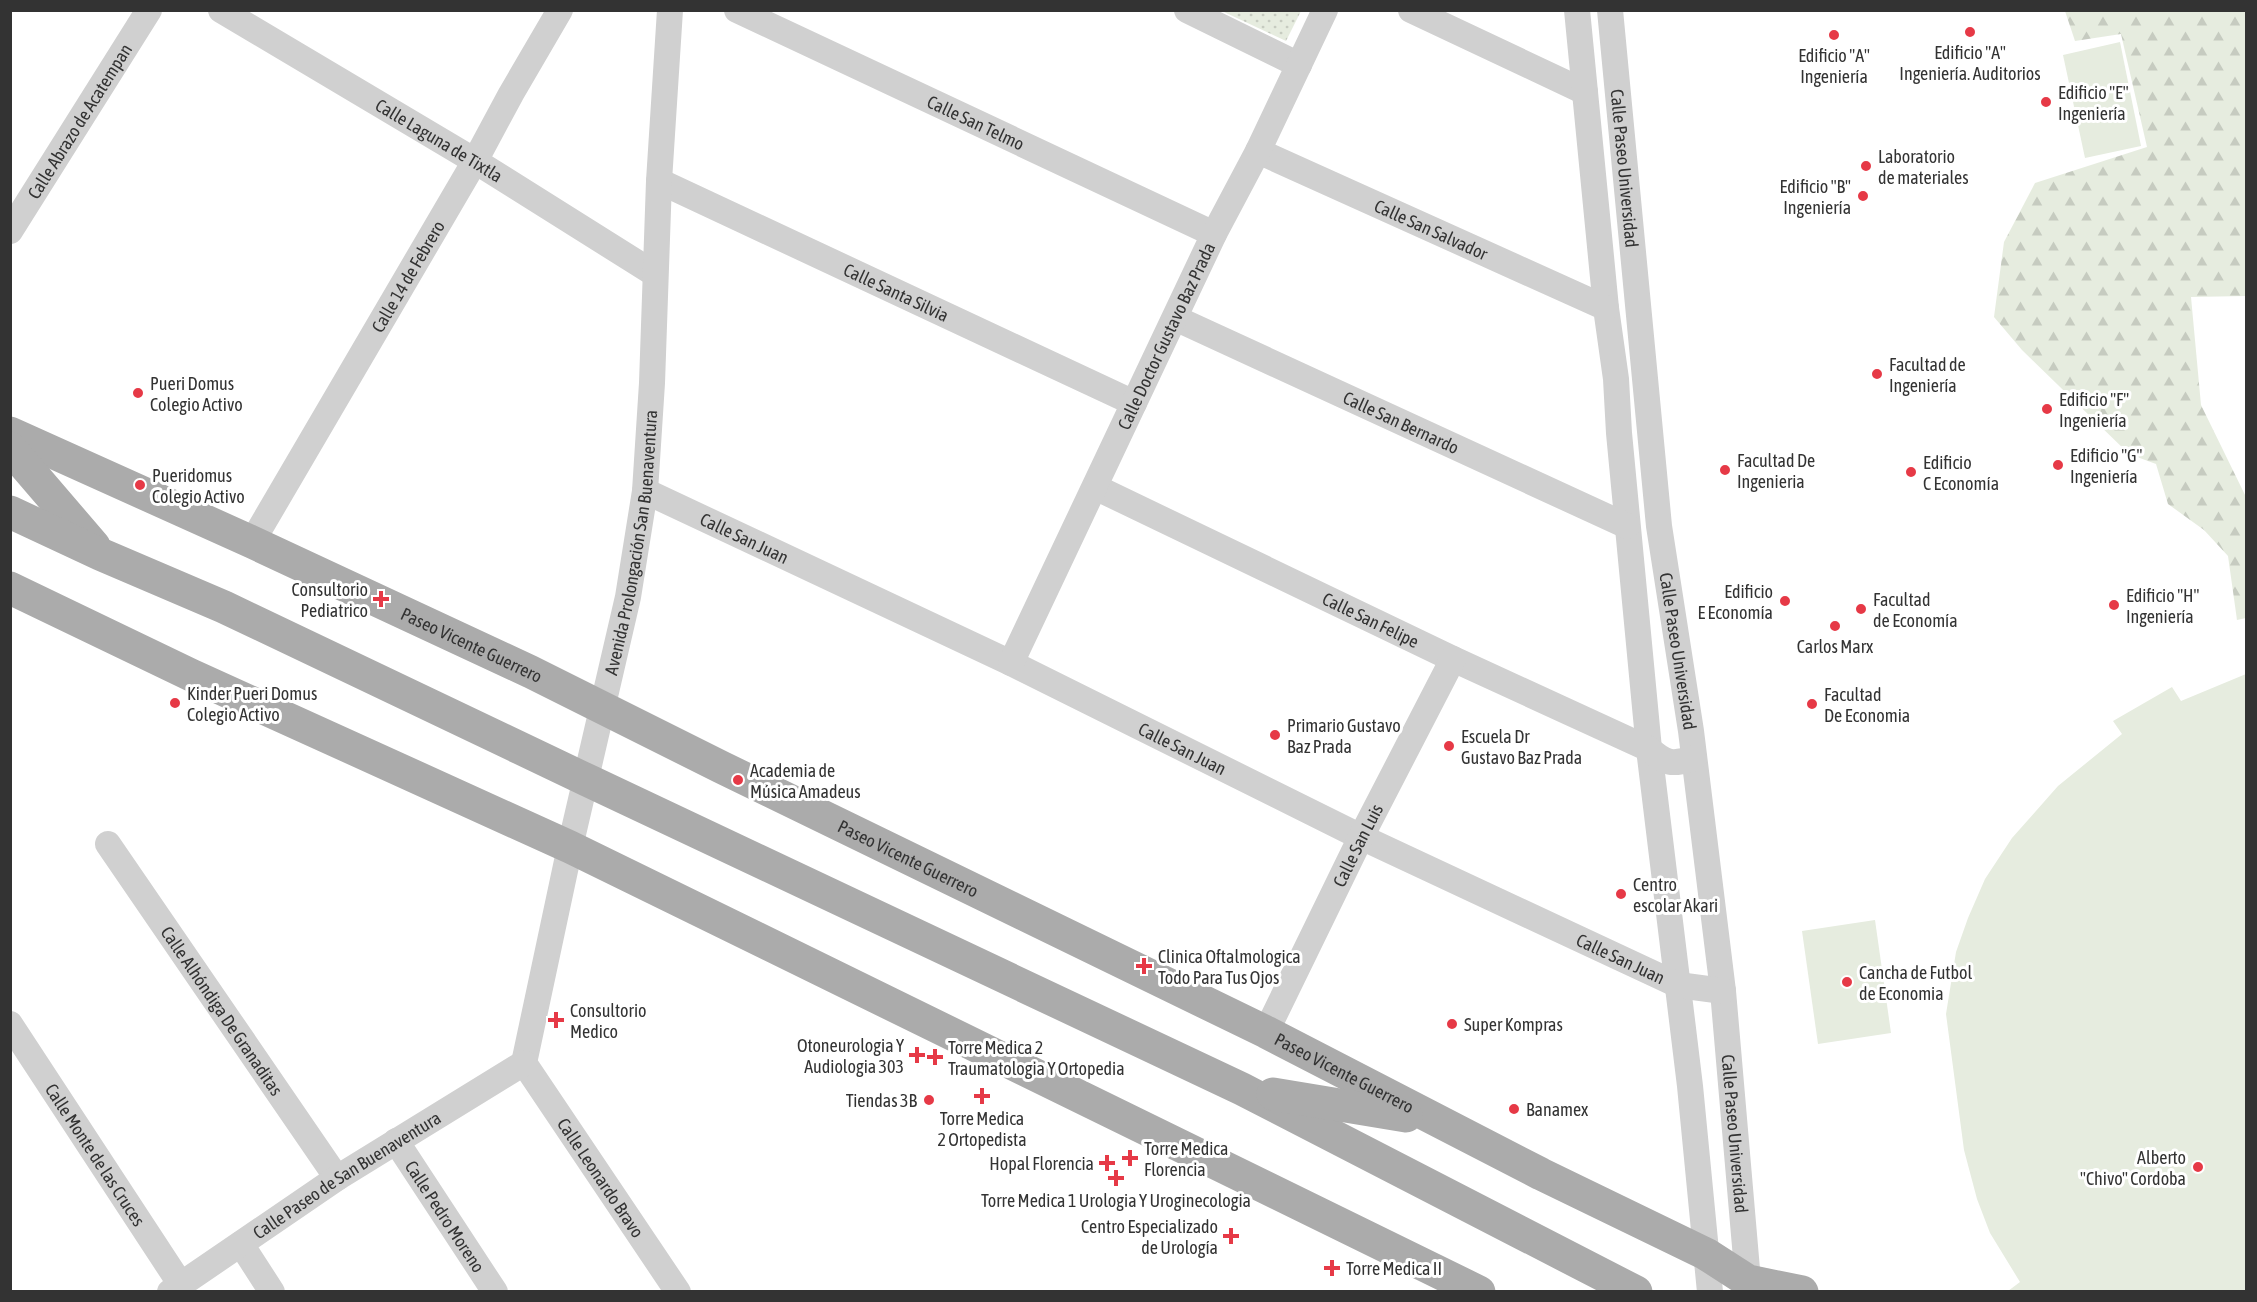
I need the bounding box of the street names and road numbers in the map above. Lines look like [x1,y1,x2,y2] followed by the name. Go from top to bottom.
[23,39,136,202] street label: Calle Abrazo de Acatempan
[1607,88,1643,248] street label: Calle Paseo Universidad
[924,90,1028,154] street label: Calle San Telmo
[372,94,507,186] street label: Calle Laguna de Tixtla
[1371,194,1492,264] street label: Calle San Salvador
[367,216,448,336] street label: Calle 14 de Febrero
[1113,239,1219,433] street label: Calle Doctor Gustavo Baz Prada
[841,258,952,325] street label: Calle Santa Silvia
[1340,386,1462,458] street label: Calle San Bernardo
[600,409,661,677] street label: Avenida Prolongación San Buenaventura
[697,508,792,568] street label: Calle San Juan
[1656,571,1701,731] street label: Calle Paseo Universidad
[1319,587,1422,652] street label: Calle San Felipe
[398,603,546,687] street label: Paseo Vicente Guerrero
[1135,718,1230,779] street label: Calle San Juan
[1328,800,1387,890] street label: Calle San Luis
[835,815,982,901] street label: Paseo Vicente Guerrero
[157,922,288,1099] street label: Calle Alhóndiga De Granaditas
[1573,929,1668,988] street label: Calle San Juan
[1271,1028,1418,1117] street label: Paseo Vicente Guerrero
[1718,1054,1753,1214] street label: Calle Paseo Universidad
[41,1079,150,1230] street label: Calle Monte de las Cruces
[249,1107,444,1243] street label: Calle Paseo de San Buenaventura
[553,1114,649,1241] street label: Calle Leonardo Bravo
[401,1156,490,1276] street label: Calle Pedro Moreno

